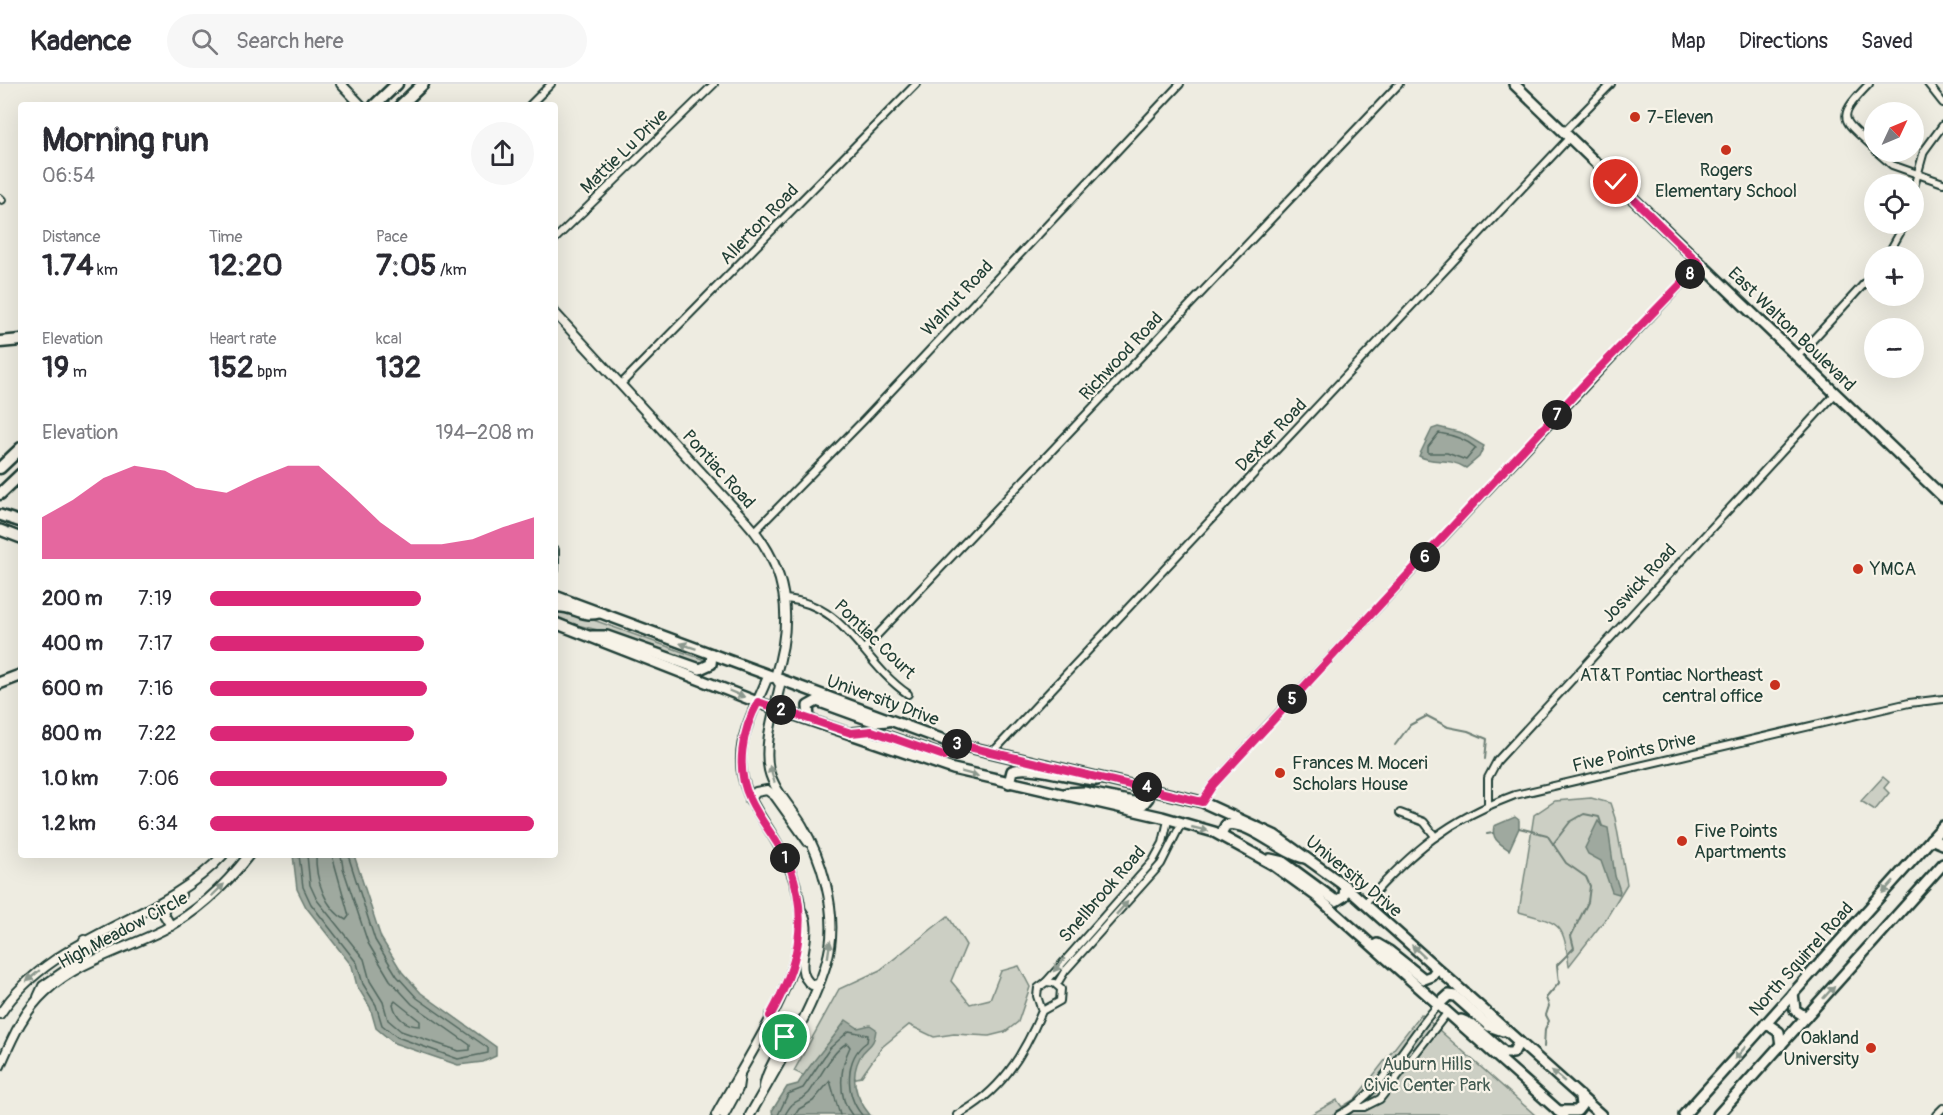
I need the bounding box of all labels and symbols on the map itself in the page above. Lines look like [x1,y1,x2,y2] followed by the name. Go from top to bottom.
[1864,102,1924,162] north arrow
[576,104,673,199] street label: Mattie Lu Drive
[1647,106,1714,129] place label: 7-Eleven
[1628,110,1642,124] marker: 7-Eleven
[1719,143,1733,157] marker: Rogers Elementary School
[1590,156,1641,207] pin
[1655,159,1797,203] place label: Rogers Elementary School
[715,179,804,270] street label: Allerton Road
[916,255,998,341] street label: Walnut Road
[1675,259,1705,289] pin: 8
[1723,262,1861,396] street label: East Walton Boulevard
[1075,307,1168,405] street label: Richwood Road
[1231,394,1312,477] street label: Dexter Road
[1542,400,1572,430] pin: 7
[677,425,760,514] street label: Pontiac Road
[1597,539,1682,628] street label: Joswick Road
[1410,542,1440,572] pin: 6
[1869,558,1917,581] place label: YMCA
[1851,562,1865,576] marker: YMCA
[829,595,921,685] street label: Pontiac Court
[679,640,697,650] one-way arrow
[1580,664,1764,708] place label: AT&T Pontiac Northeast central office
[824,670,942,731] street label: University Drive
[1768,678,1782,692] marker: AT&T Pontiac Northeast central office
[1277,684,1307,714] pin: 5
[728,689,746,699] one-way arrow
[766,695,796,725] pin: 2
[1570,727,1698,778] street label: Five Points Drive
[942,729,972,759] pin: 3
[1292,752,1428,796] place label: Frances M. Moceri Scholars House
[767,765,776,783] one-way arrow
[1273,766,1287,780] marker: Frances M. Moceri Scholars House
[961,769,979,779] one-way arrow
[1132,772,1162,802] pin: 4
[1694,820,1786,864] place label: Five Points Apartments
[1191,824,1210,834] one-way arrow
[1301,830,1407,922] street label: University Drive
[1675,834,1689,848] marker: Five Points Apartments
[1054,841,1151,948] street label: Snellbrook Road
[770,843,800,873] pin: 1
[1882,879,1895,894] one-way arrow
[211,883,226,897] one-way arrow
[55,887,192,974] street label: High Meadow Circle
[1744,897,1859,1021] street label: North Squirrel Road
[1115,900,1129,915] one-way arrow
[824,939,833,958] one-way arrow
[1410,944,1425,958] one-way arrow
[1053,957,1066,973] one-way arrow
[26,969,41,982] one-way arrow
[1822,984,1836,999] one-way arrow
[759,1011,810,1062] pin
[1784,1027,1859,1071] place label: Oakland University
[1864,1041,1878,1055] marker: Oakland University
[1733,1045,1747,1060] one-way arrow
[1364,1053,1491,1097] park label: Auburn Hills Civic Center Park
[1550,1069,1565,1083] one-way arrow

